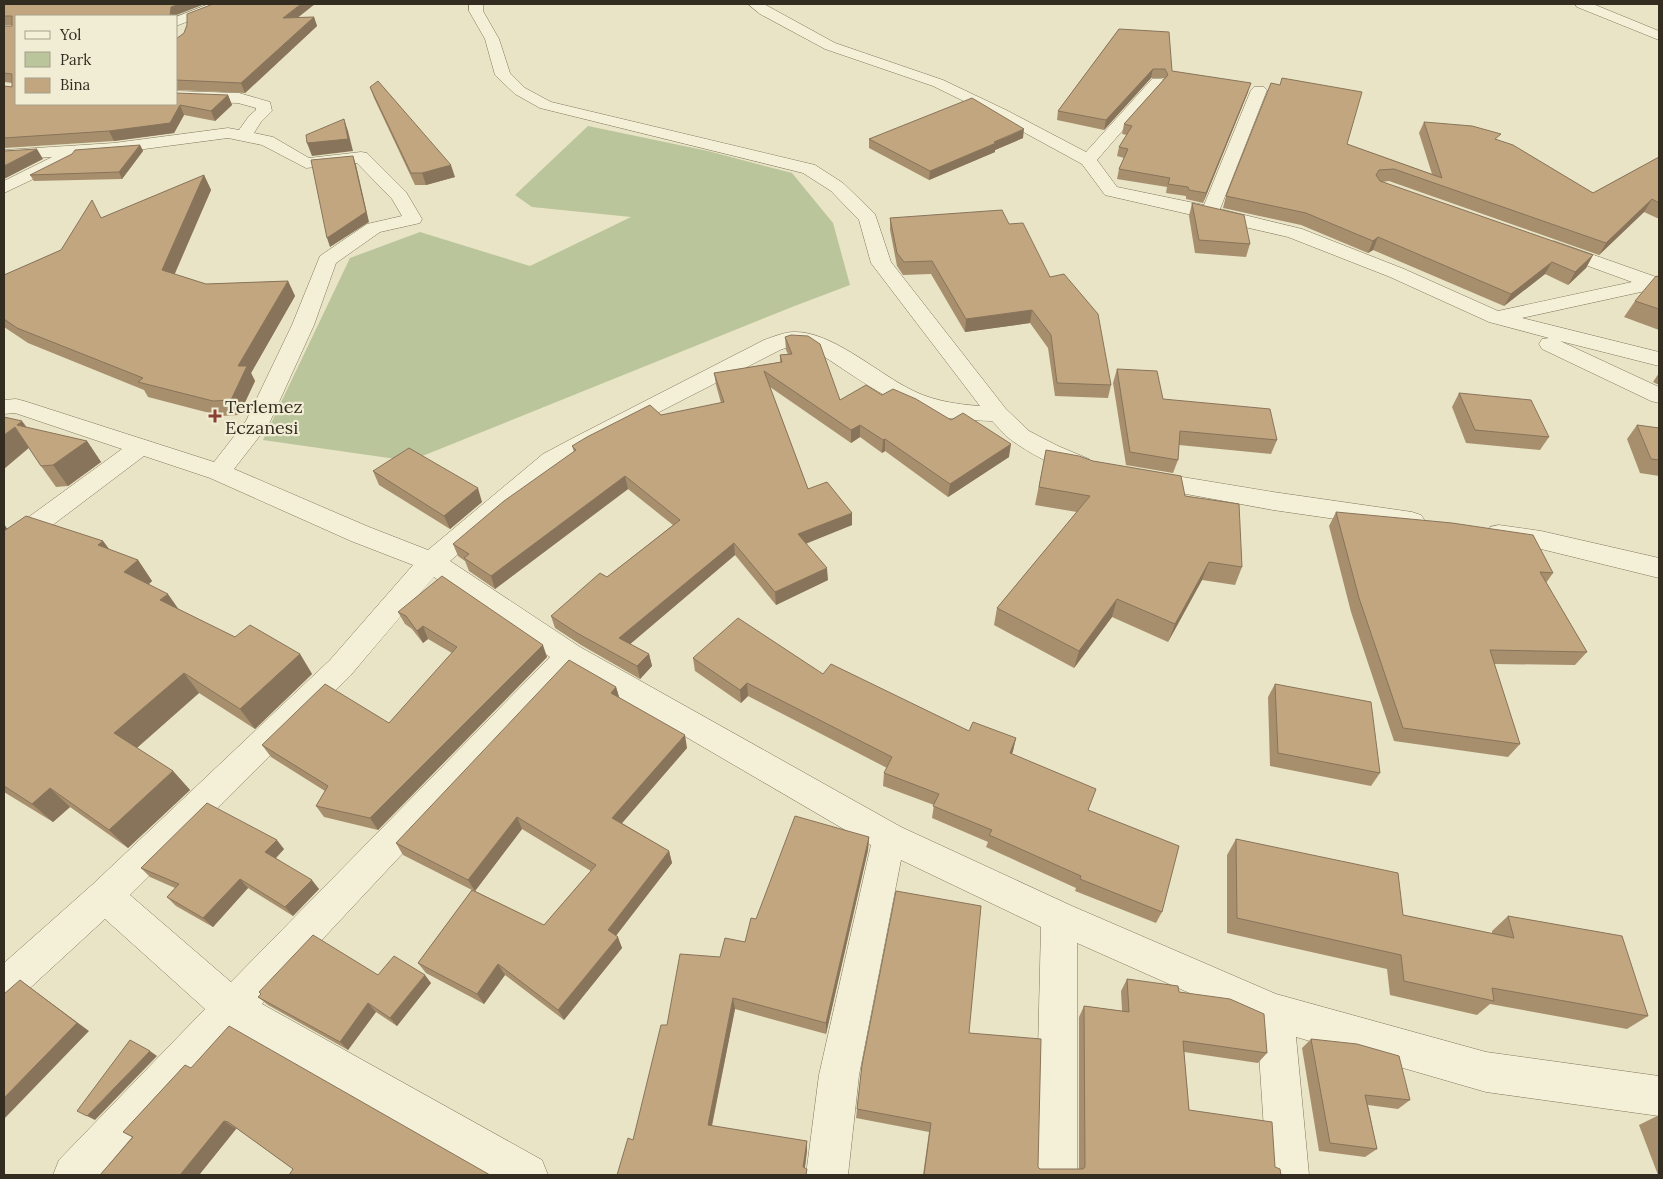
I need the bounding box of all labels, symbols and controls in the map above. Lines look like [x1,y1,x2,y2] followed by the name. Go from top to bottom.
[15,15,178,105] legend
[59,25,81,44] text: Yol
[60,50,91,69] text: Park
[60,75,91,94] text: Bina
[225,395,303,439] place label: Terlemez Eczanesi
[209,410,221,422] marker: Terlemez Eczanesi

